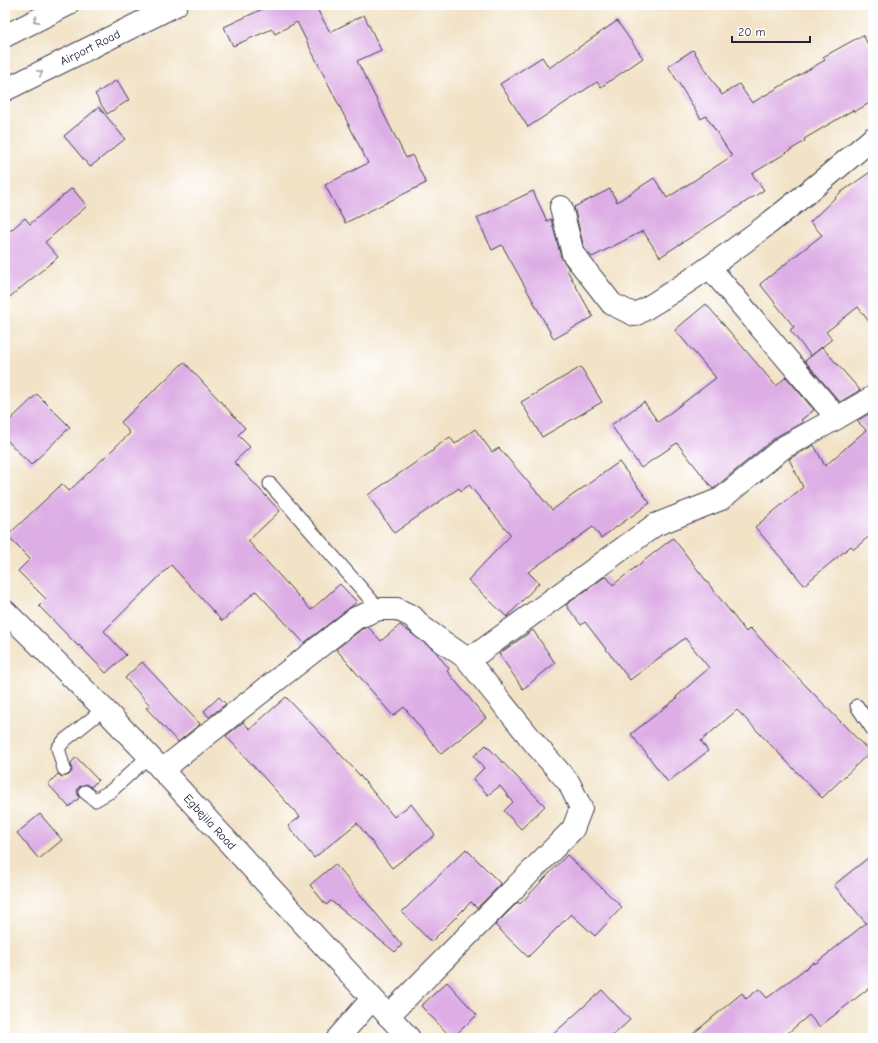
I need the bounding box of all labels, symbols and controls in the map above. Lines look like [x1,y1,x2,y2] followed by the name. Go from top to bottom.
[33,16,40,23] one-way arrow
[732,18,810,44] scale bar
[738,25,766,39] text: 20 m
[58,27,122,69] street label: Airport Road
[36,70,43,77] one-way arrow
[181,791,239,853] street label: Egbejila Road

